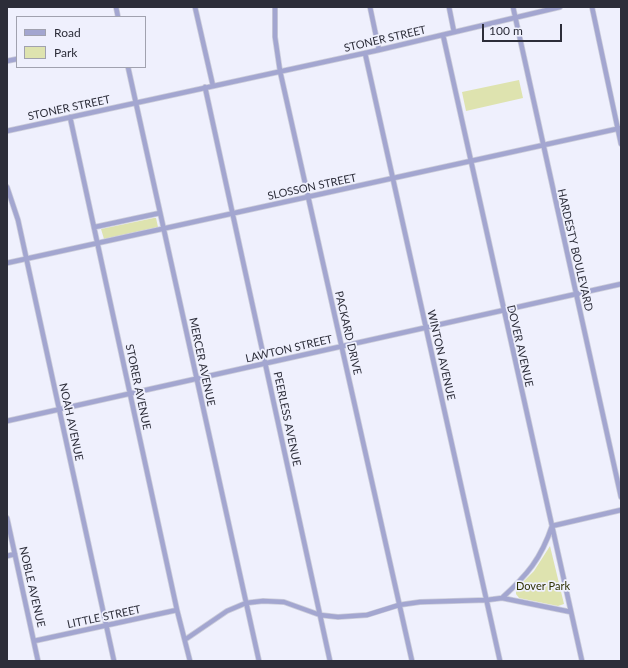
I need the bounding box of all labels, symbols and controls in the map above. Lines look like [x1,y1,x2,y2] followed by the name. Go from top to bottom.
[16,16,146,68] legend
[484,16,564,42] scale bar
[343,23,427,55] street label: STONER STREET
[489,23,523,38] text: 100 m
[54,25,81,40] text: Road
[54,45,77,60] text: Park
[27,93,111,123] street label: STONER STREET
[266,171,358,203] street label: SLOSSON STREET
[554,188,596,312] street label: HARDESTY BOULEVARD
[332,290,364,376] street label: PACKARD DRIVE
[504,304,536,388] street label: DOVER AVENUE
[424,308,458,402] street label: WINTON AVENUE
[186,316,218,408] street label: MERCER AVENUE
[244,333,334,365] street label: LAWTON STREET
[122,343,154,431] street label: STORER AVENUE
[271,370,303,468] street label: PEERLESS AVENUE
[56,382,86,462] street label: NOAH AVENUE
[16,545,48,629] street label: NOBLE AVENUE
[516,579,570,593] park label: Dover Park
[66,603,142,631] street label: LITTLE STREET

